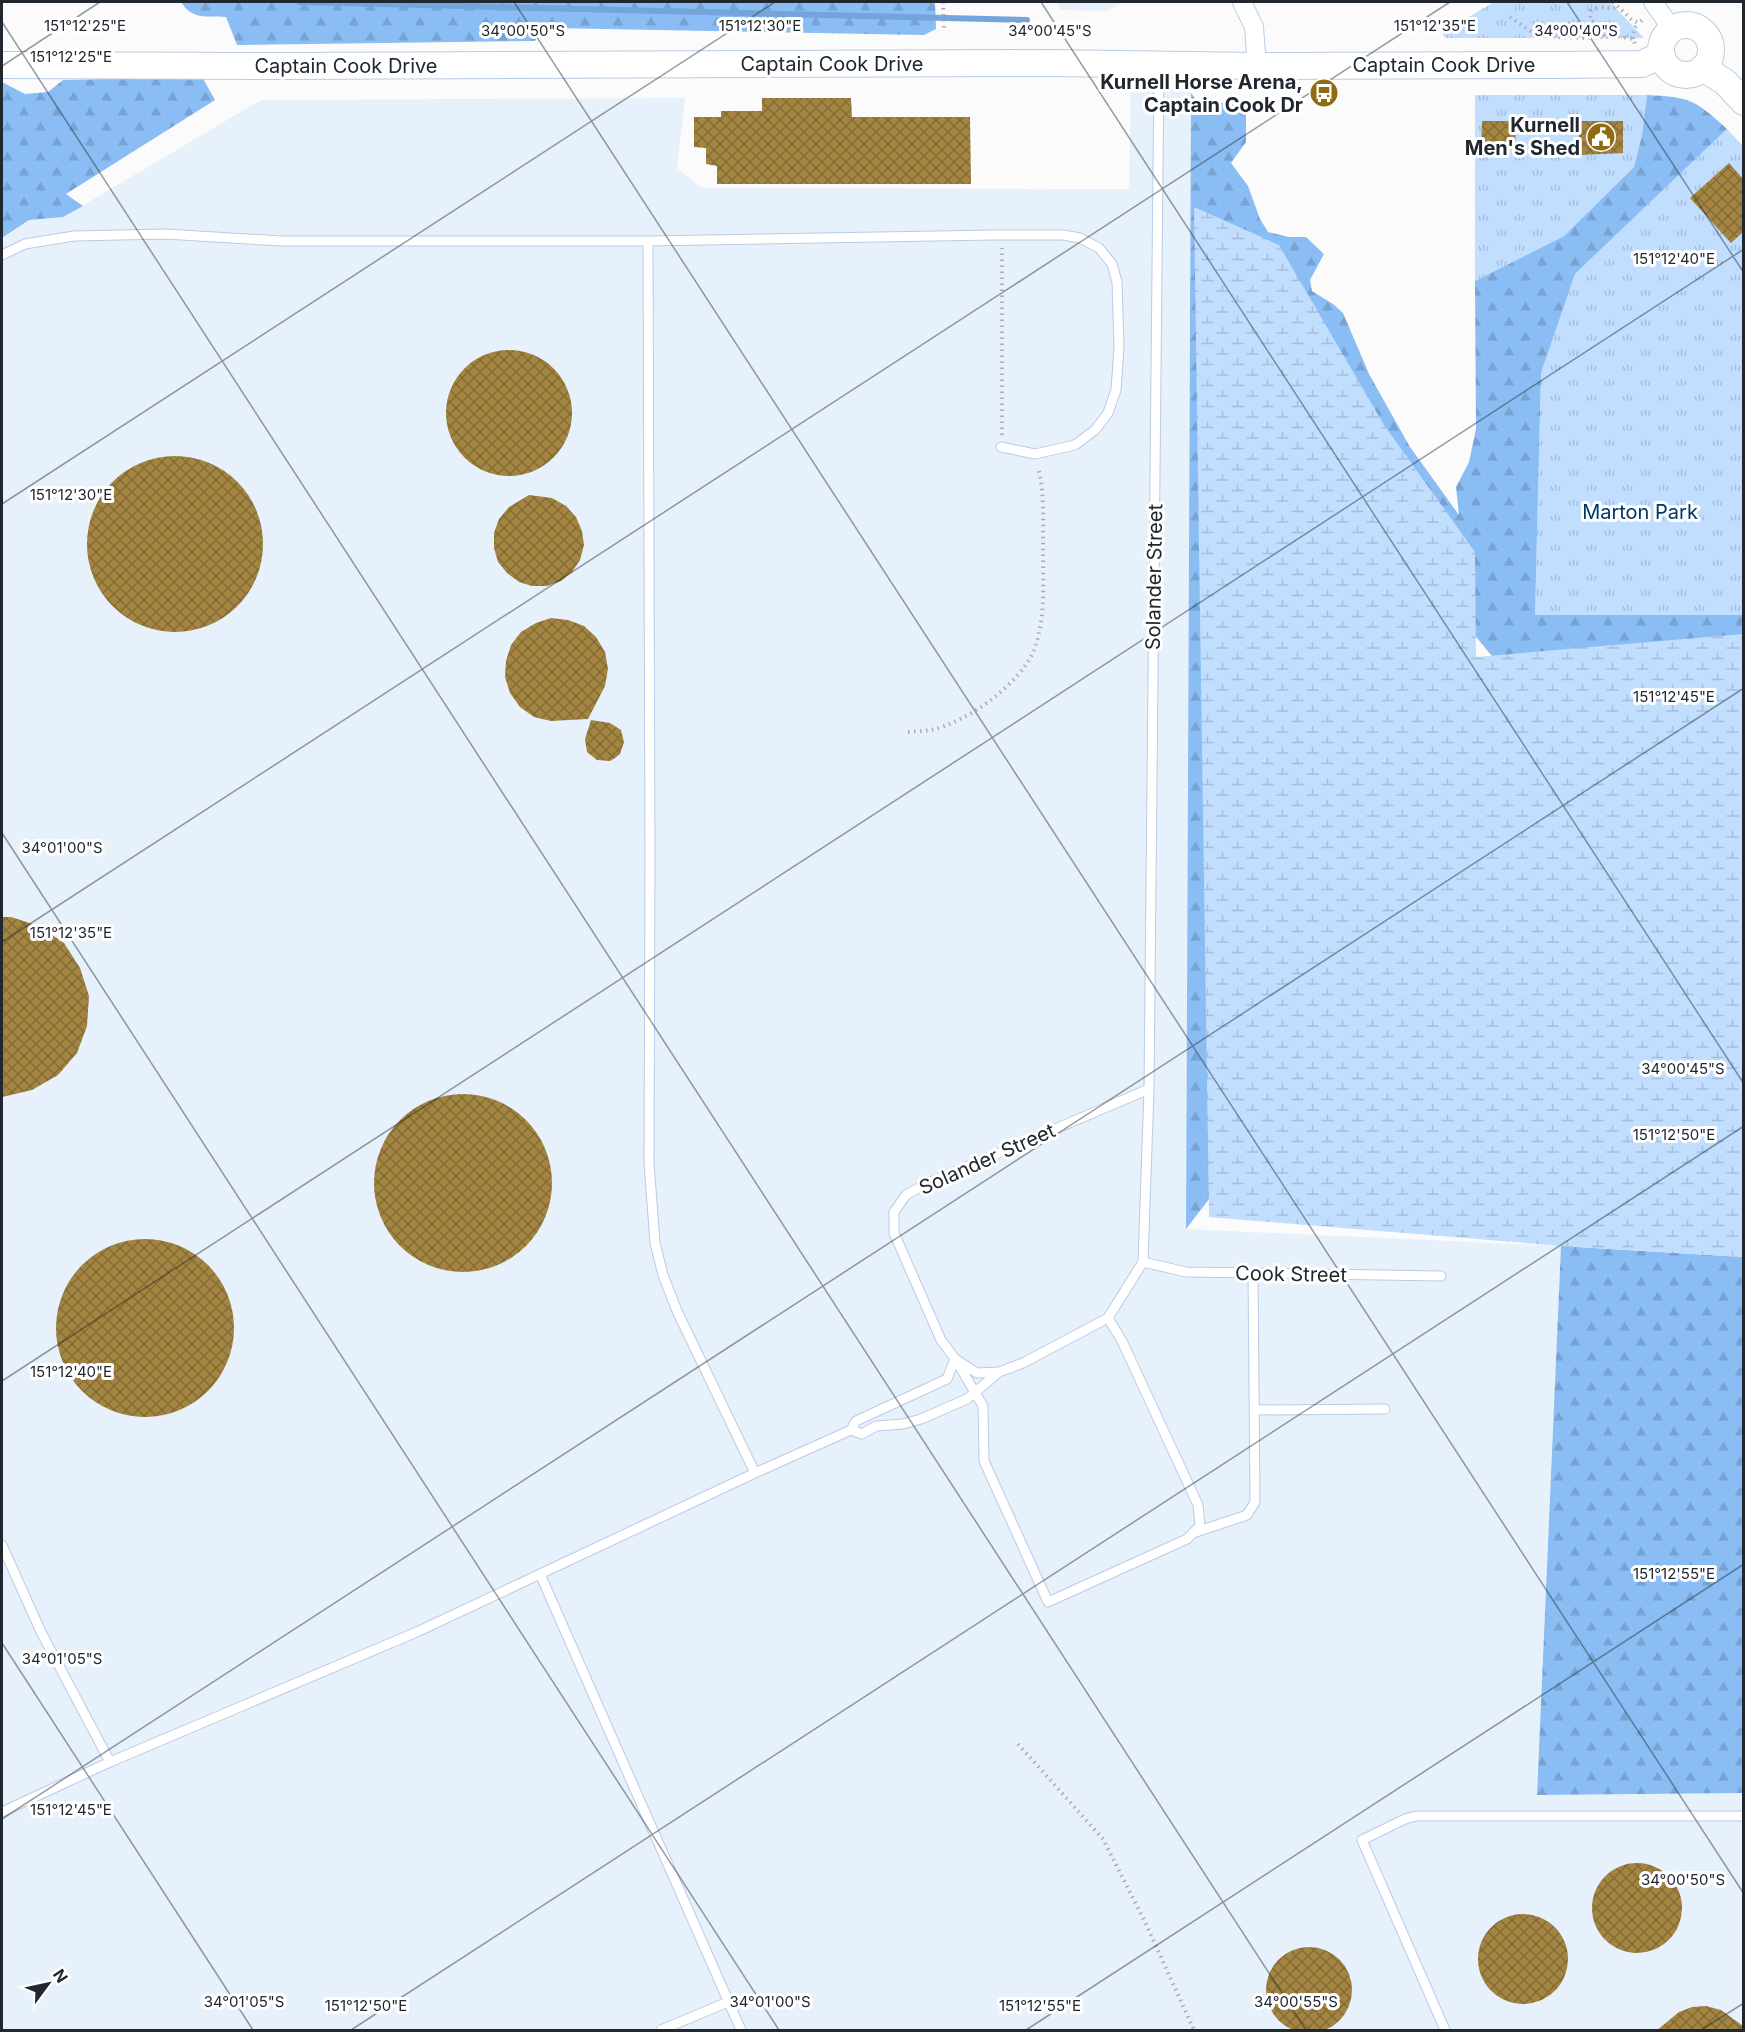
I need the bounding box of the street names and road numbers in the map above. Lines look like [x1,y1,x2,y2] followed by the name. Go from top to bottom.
[740,52,924,76] street label: Captain Cook Drive
[1352,53,1536,77] street label: Captain Cook Drive
[254,54,438,78] street label: Captain Cook Drive
[1141,503,1167,650] street label: Solander Street
[915,1118,1059,1200] street label: Solander Street
[1235,1261,1347,1287] street label: Cook Street

